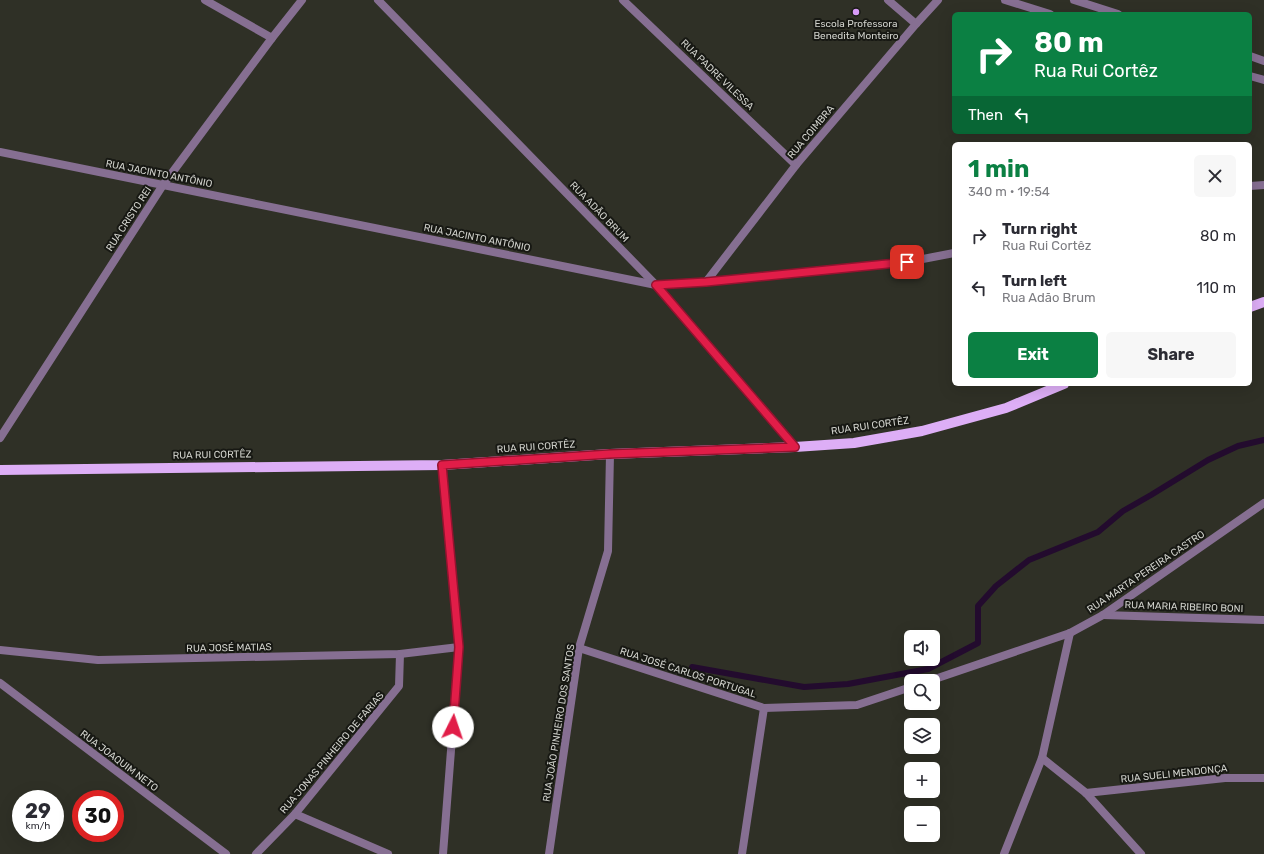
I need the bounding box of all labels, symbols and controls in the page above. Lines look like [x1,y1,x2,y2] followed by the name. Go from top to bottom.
[851,7,861,17] marker: Escola Professora Benedita Monteiro
[813,18,899,42] place label: Escola Professora Benedita Monteiro
[1034,26,1104,59] text: 80 m
[968,28,1020,80] icon: right
[678,37,756,113] street label: RUA PADRE VILESSA
[1034,60,1158,82] text: Rua Rui Cortêz
[785,103,837,161] street label: RUA COIMBRA
[1011,104,1033,126] icon: left
[968,106,1003,124] text: Then
[968,155,1029,183] text: 1 min
[1194,155,1236,197] button: close
[105,158,214,190] street label: RUA JACINTO ANTÔNIO
[567,179,631,245] street label: RUA ADÃO BRUM
[104,184,154,254] street label: RUA CRISTO REI
[968,184,1050,199] text: 340 m · 19:54
[1002,220,1077,238] text: Turn right
[423,222,532,254] street label: RUA JACINTO ANTÔNIO
[968,225,990,247] icon: right
[1200,227,1236,245] text: 80 m
[1002,238,1091,253] text: Rua Rui Cortêz
[890,245,924,279] pin
[896,251,918,273] icon: arrive
[1002,272,1067,290] text: Turn left
[968,277,990,299] icon: left
[1197,279,1236,297] text: 110 m
[1002,290,1096,305] text: Rua Adão Brum
[968,332,1098,378] button: Exit
[1106,332,1236,378] button: Share
[830,415,910,437] street label: RUA RUI CORTÊZ
[496,438,576,456] street label: RUA RUI CORTÊZ
[172,448,252,462] street label: RUA RUI CORTÊZ
[1085,528,1207,616] street label: RUA MARTA PEREIRA CASTRO
[1124,599,1244,615] street label: RUA MARIA RIBEIRO BONI
[904,630,940,842] map controls
[904,630,940,666] button: sound
[186,641,272,655] street label: RUA JOSÉ MATIAS
[541,643,577,803] street label: RUA JOÃO PINHEIRO DOS SANTOS
[618,645,758,701] street label: RUA JOSÉ CARLOS PORTUGAL
[904,674,940,710] button: search
[278,690,386,816] street label: RUA JONAS PINHEIRO DE FARIAS
[432,706,474,748] position arrow
[904,718,940,754] button: layers
[78,728,160,794] street label: RUA JOAQUIM NETO
[904,762,940,798] button: +
[1120,762,1228,786] street label: RUA SUELI MENDONÇA
[72,790,124,842] speed limit sign: 30
[25,799,51,823] text: 29
[904,806,940,842] button: −
[26,820,50,832] text: km/h

